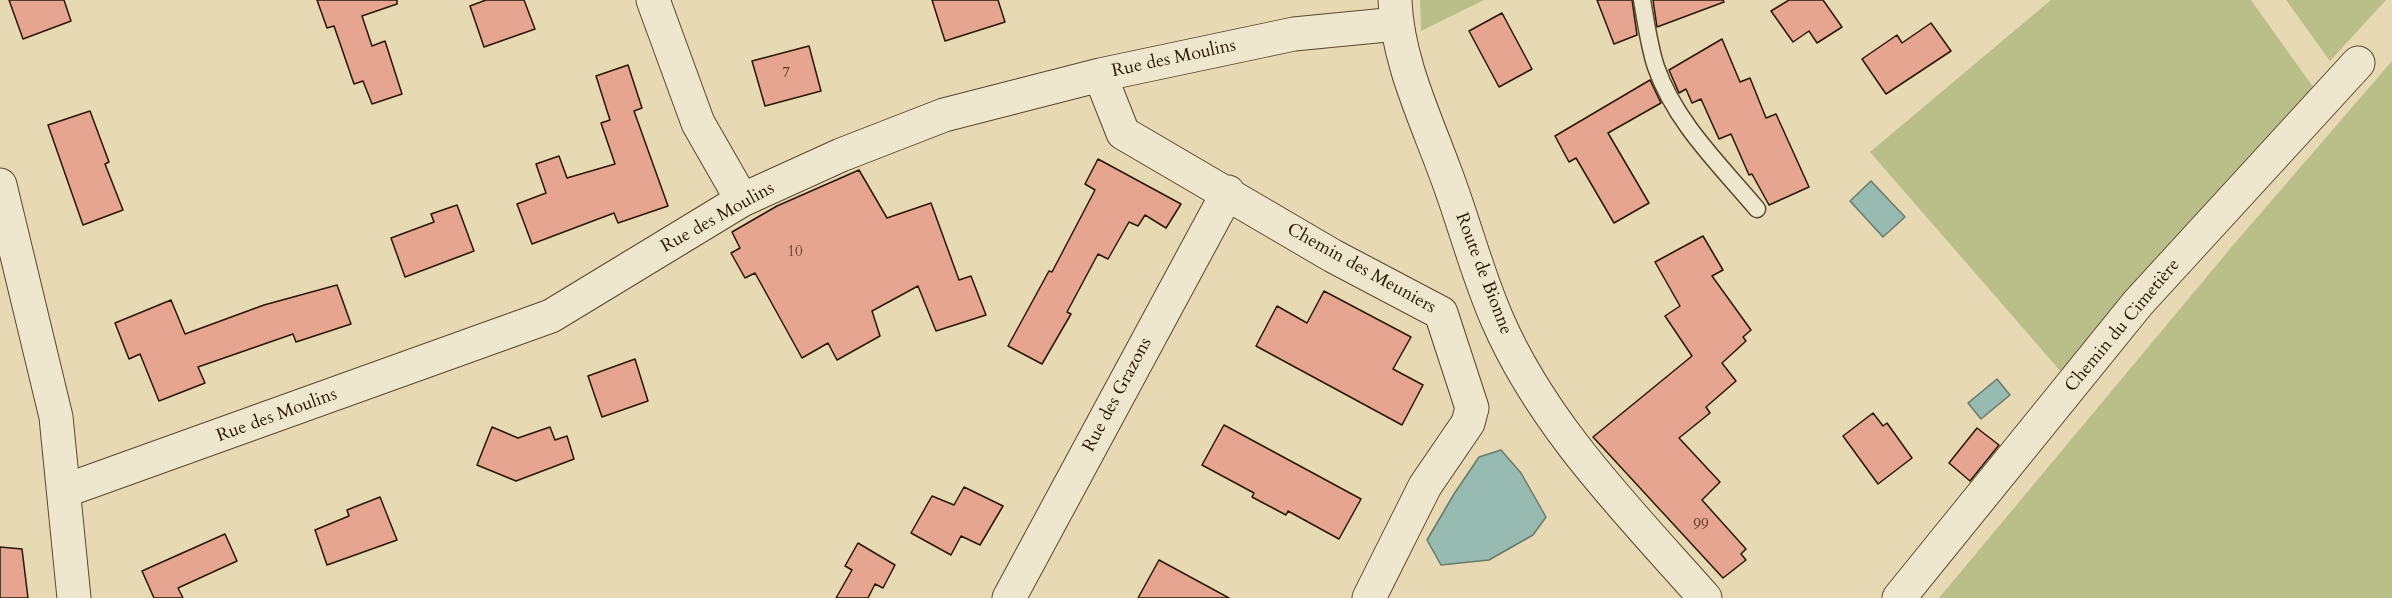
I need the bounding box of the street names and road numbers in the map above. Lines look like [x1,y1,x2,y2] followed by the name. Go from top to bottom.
[1110,35,1238,83] street label: Rue des Moulins
[657,178,779,258] street label: Rue des Moulins
[1450,210,1516,338] street label: Route de Bionne
[1283,219,1439,319] street label: Chemin des Meuniers
[2061,255,2185,397] street label: Chemin du Cimetière
[1079,334,1157,456] street label: Rue des Grazons
[214,384,340,448] street label: Rue des Moulins

